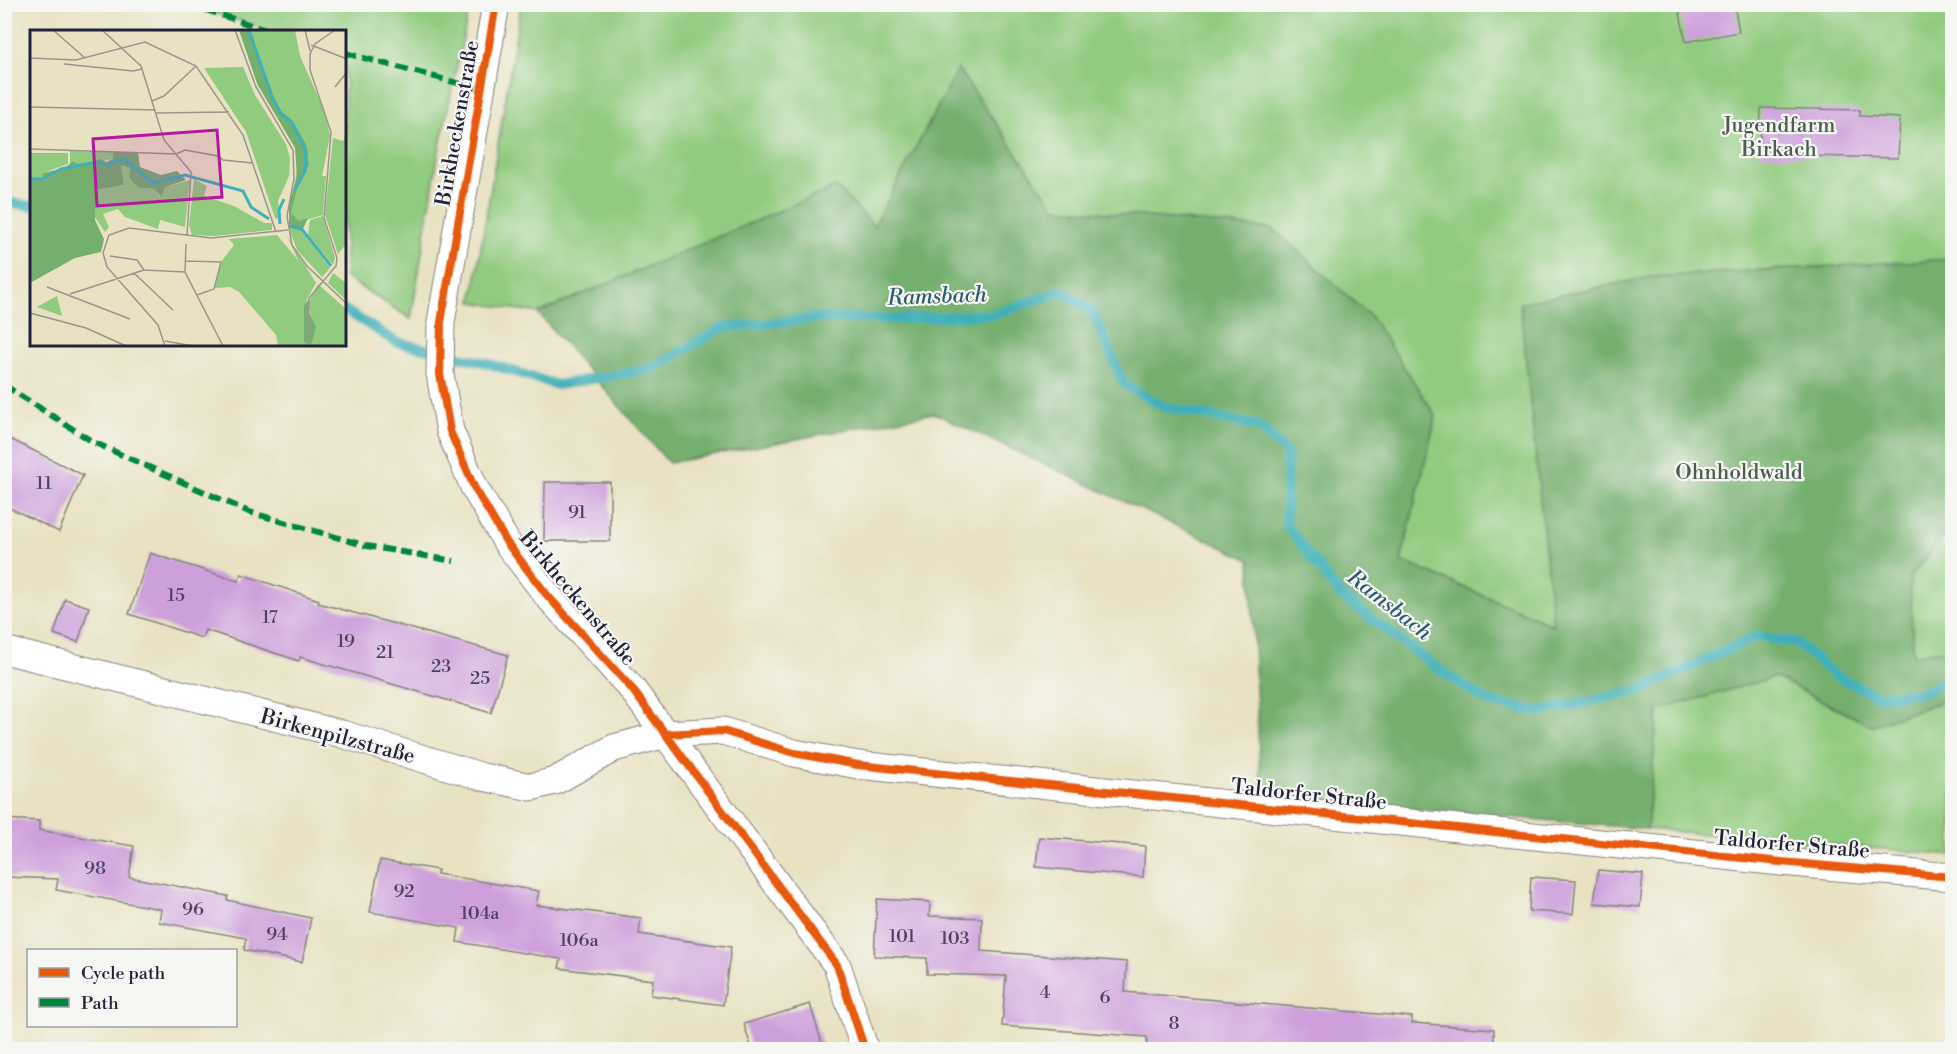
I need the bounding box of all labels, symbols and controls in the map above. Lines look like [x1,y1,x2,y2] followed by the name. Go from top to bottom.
[30,30,346,346] inset map
[430,38,485,209] street label: Birkheckenstraße
[1722,113,1835,163] park label: Jugendfarm Birkach
[886,281,988,312] water label: Ramsbach
[1675,460,1803,486] park label: Ohnholdwald
[36,472,52,495] house number: 11
[568,501,586,524] house number: 91
[513,525,641,671] street label: Birkheckenstraße
[1341,563,1437,647] water label: Ramsbach
[167,584,185,607] house number: 15
[262,606,278,629] house number: 17
[337,630,355,653] house number: 19
[376,641,394,664] house number: 21
[431,655,451,678] house number: 23
[470,667,490,690] house number: 25
[257,704,418,770] street label: Birkenpilzstraße
[1230,774,1388,816] street label: Taldorfer Straße
[1713,825,1871,865] street label: Taldorfer Straße
[84,857,106,880] house number: 98
[393,880,415,903] house number: 92
[182,898,204,921] house number: 96
[461,902,500,925] house number: 104a
[266,923,288,946] house number: 94
[889,925,915,948] house number: 101
[940,927,970,950] house number: 103
[559,929,599,952] house number: 106a
[27,949,237,1027] legend
[81,962,165,985] text: Cycle path
[1040,981,1051,1004] house number: 4
[1100,986,1111,1009] house number: 6
[81,992,119,1015] text: Path
[1168,1012,1180,1035] house number: 8

